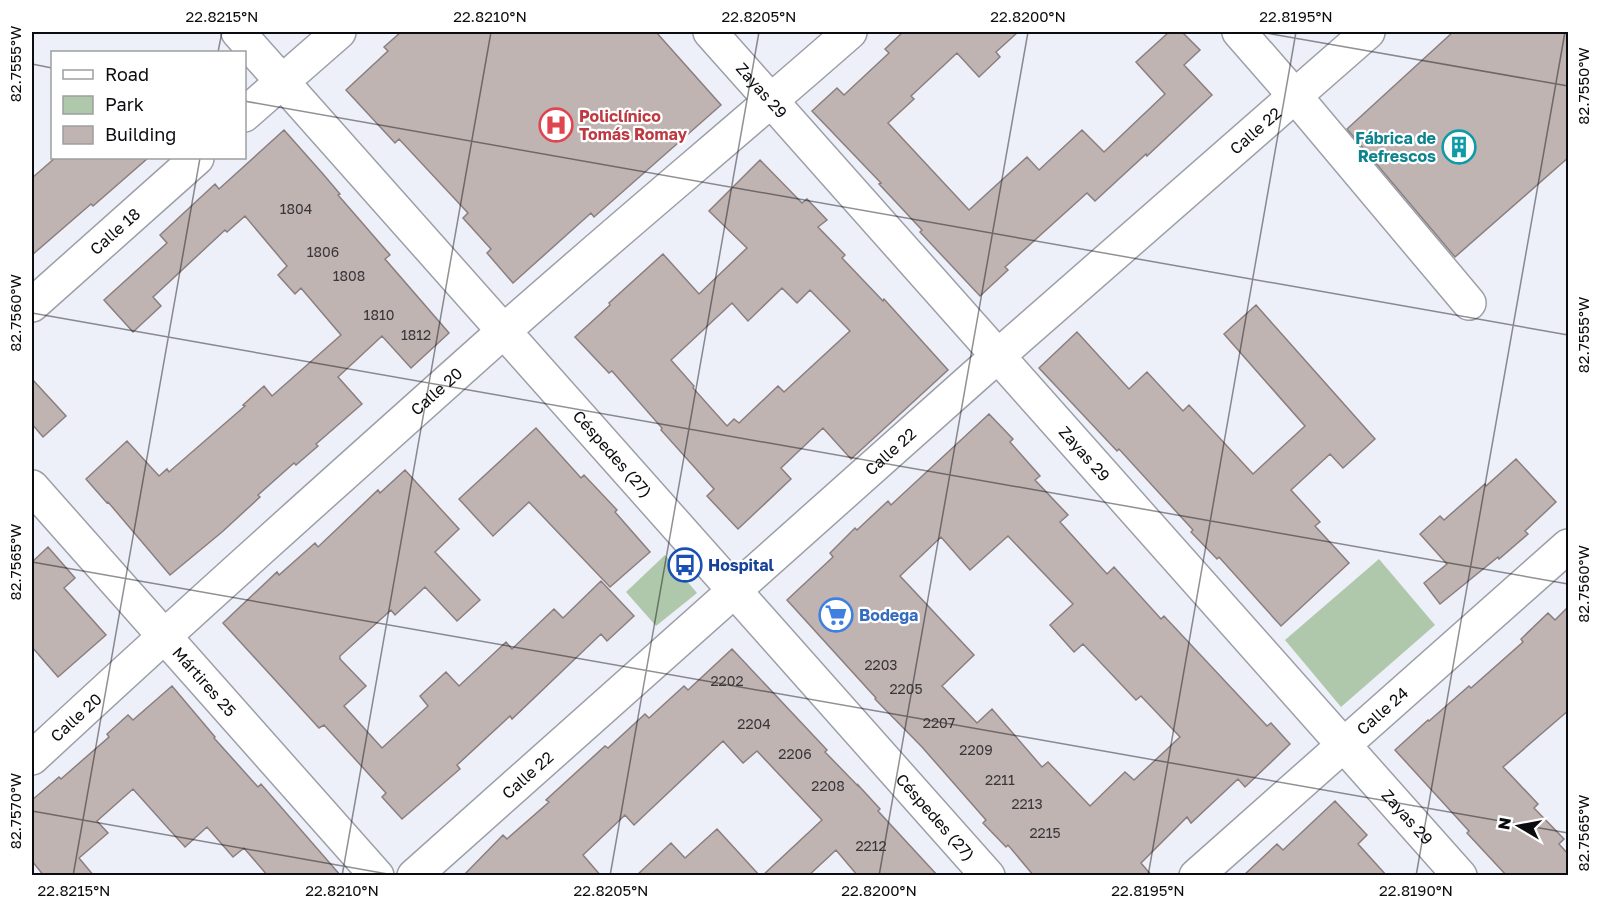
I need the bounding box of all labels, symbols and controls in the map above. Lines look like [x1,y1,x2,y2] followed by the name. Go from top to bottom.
[186,7,258,25] text: 22.8215°N
[453,7,527,25] text: 22.8210°N
[721,7,797,25] text: 22.8205°N
[990,7,1066,25] text: 22.8200°N
[1259,7,1333,25] text: 22.8195°N
[6,26,24,102] text: 82.7555°W
[1574,47,1592,125] text: 82.7550°W
[51,51,246,159] legend
[732,58,792,122] street label: Zayas 29
[105,63,149,85] text: Road
[105,93,144,115] text: Park
[1225,103,1285,159] street label: Calle 22
[579,106,687,144] place label: Policlínico Tomás Romay
[538,107,574,143] hospital icon: Policlínico Tomás Romay
[105,123,176,145] text: Building
[1355,128,1436,166] place label: Fábrica de Refrescos
[1441,129,1477,165] building icon: Fábrica de Refrescos
[280,200,312,217] house number: 1804
[86,203,144,259] street label: Calle 18
[307,243,339,260] house number: 1806
[333,267,365,284] house number: 1808
[6,274,24,352] text: 82.7560°W
[1574,297,1592,373] text: 82.7555°W
[364,306,394,323] house number: 1810
[401,326,431,343] house number: 1812
[406,363,466,420] street label: Calle 20
[569,406,656,501] street label: Céspedes (27)
[1055,422,1114,485] street label: Zayas 29
[861,423,920,480] street label: Calle 22
[6,523,24,601] text: 82.7565°W
[1574,545,1592,623] text: 82.7560°W
[667,547,703,583] bus stop icon: Hospital
[708,555,775,575] place label: Hospital
[818,597,854,633] supermarket icon: Bodega
[859,605,918,625] place label: Bodega
[168,643,241,721] street label: Mártires 25
[864,656,898,673] house number: 2203
[710,672,744,689] house number: 2202
[889,680,923,697] house number: 2205
[1352,683,1412,739] street label: Calle 24
[46,689,106,746] street label: Calle 20
[923,714,955,731] house number: 2207
[737,715,771,732] house number: 2204
[959,741,993,758] house number: 2209
[778,745,812,762] house number: 2206
[498,747,557,803] street label: Calle 22
[892,769,979,864] street label: Céspedes (27)
[985,771,1015,788] house number: 2211
[6,773,24,849] text: 82.7570°W
[811,777,845,794] house number: 2208
[1378,785,1437,849] street label: Zayas 29
[1574,794,1592,872] text: 82.7565°W
[1011,795,1043,812] house number: 2213
[1489,796,1549,856] north arrow
[1493,816,1515,831] text: N
[1029,824,1061,841] house number: 2215
[855,837,887,854] house number: 2212
[38,881,110,899] text: 22.8215°N
[305,881,379,899] text: 22.8210°N
[573,881,649,899] text: 22.8205°N
[841,881,917,899] text: 22.8200°N
[1111,881,1185,899] text: 22.8195°N
[1379,881,1453,899] text: 22.8190°N

